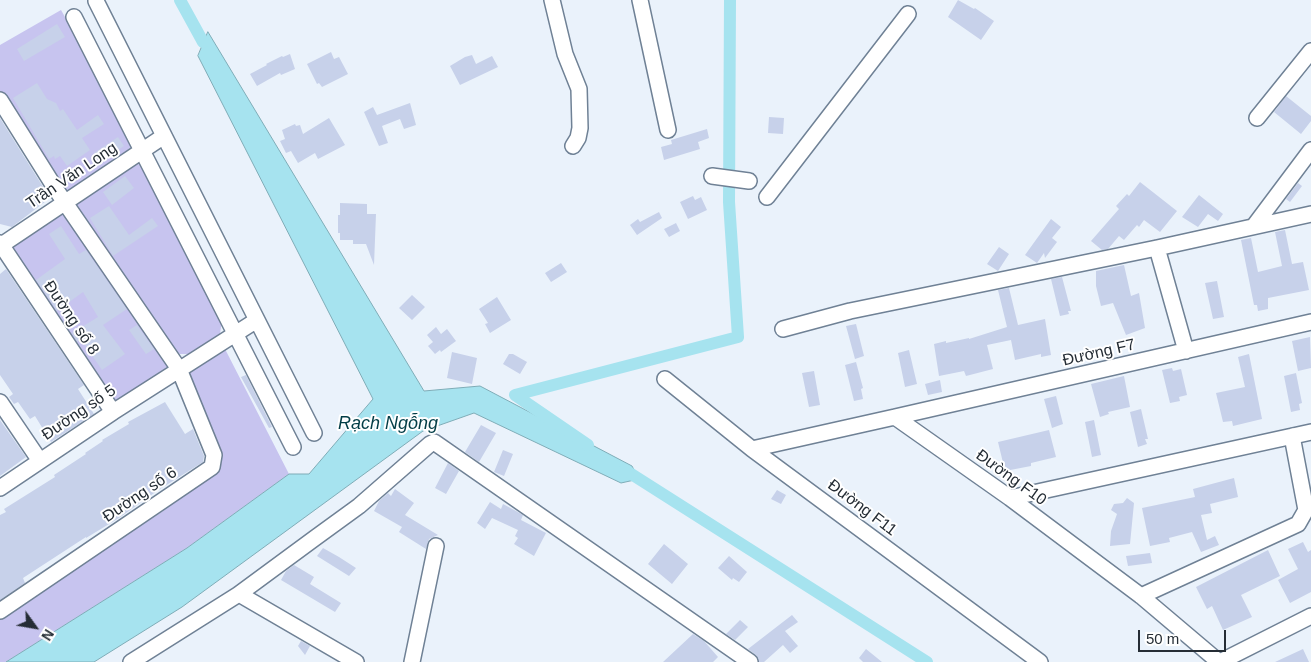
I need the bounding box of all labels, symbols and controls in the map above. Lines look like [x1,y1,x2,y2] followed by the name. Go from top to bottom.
[23,139,121,213] street label: Trần Văn Long
[39,277,103,359] street label: Đường số 8
[1061,335,1137,371] street label: Đường F7
[38,381,120,445] street label: Đường số 5
[338,413,438,435] water label: Rạch Ngỗng
[972,446,1050,510] street label: Đường F10
[99,463,181,527] street label: Đường số 6
[824,476,900,540] street label: Đường F11
[10,602,60,652] north arrow
[1141,620,1228,652] scale bar
[38,626,57,643] text: N
[1146,630,1179,647] text: 50 m

